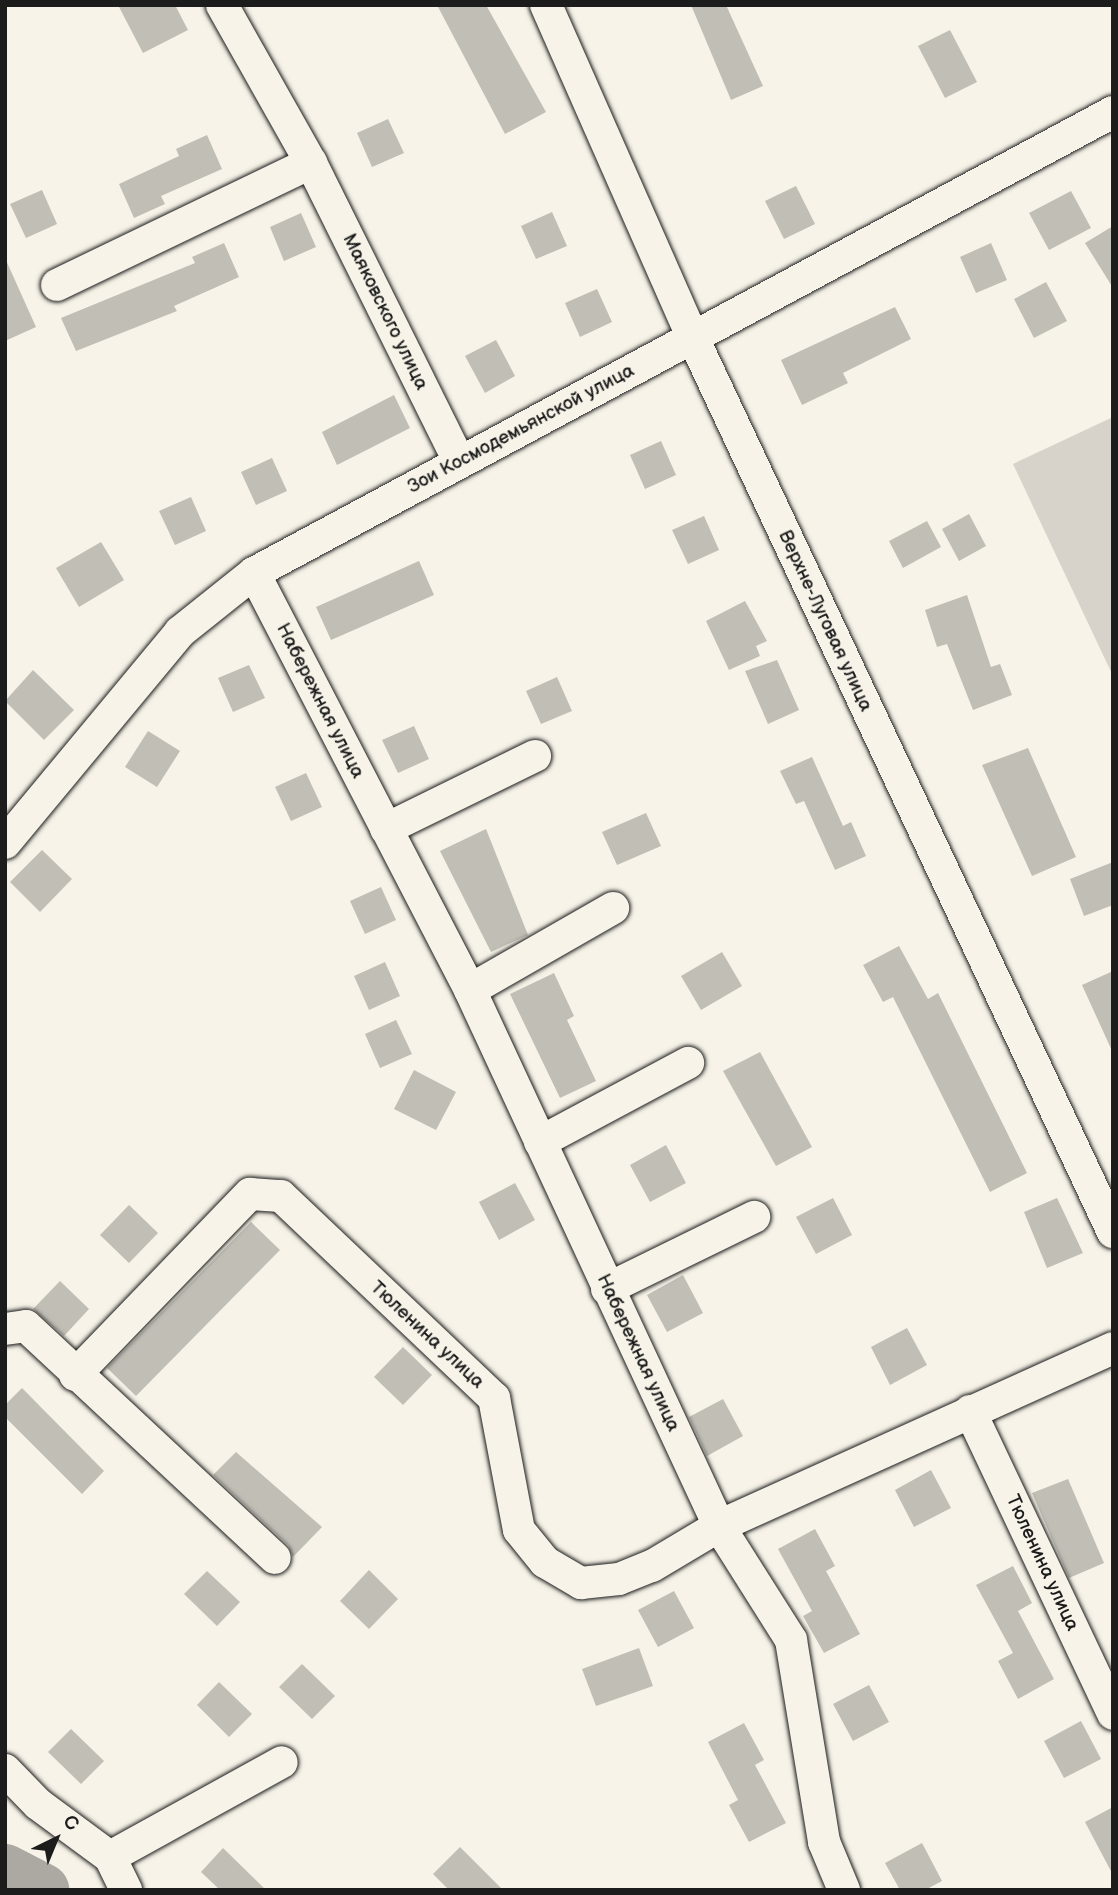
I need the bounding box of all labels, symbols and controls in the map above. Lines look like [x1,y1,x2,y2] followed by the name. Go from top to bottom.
[337,230,433,394] street label: Маяковского улица
[404,360,638,498] street label: Зои Космодемьянской улица
[773,527,877,715] street label: Верхне-Луговая улица
[271,620,369,782] street label: Набережная улица
[592,1271,684,1435] street label: Набережная улица
[365,1276,489,1394] street label: Тюленина улица
[1001,1491,1083,1635] street label: Тюленина улица
[21,1804,91,1874] north arrow
[58,1810,83,1836] text: С

